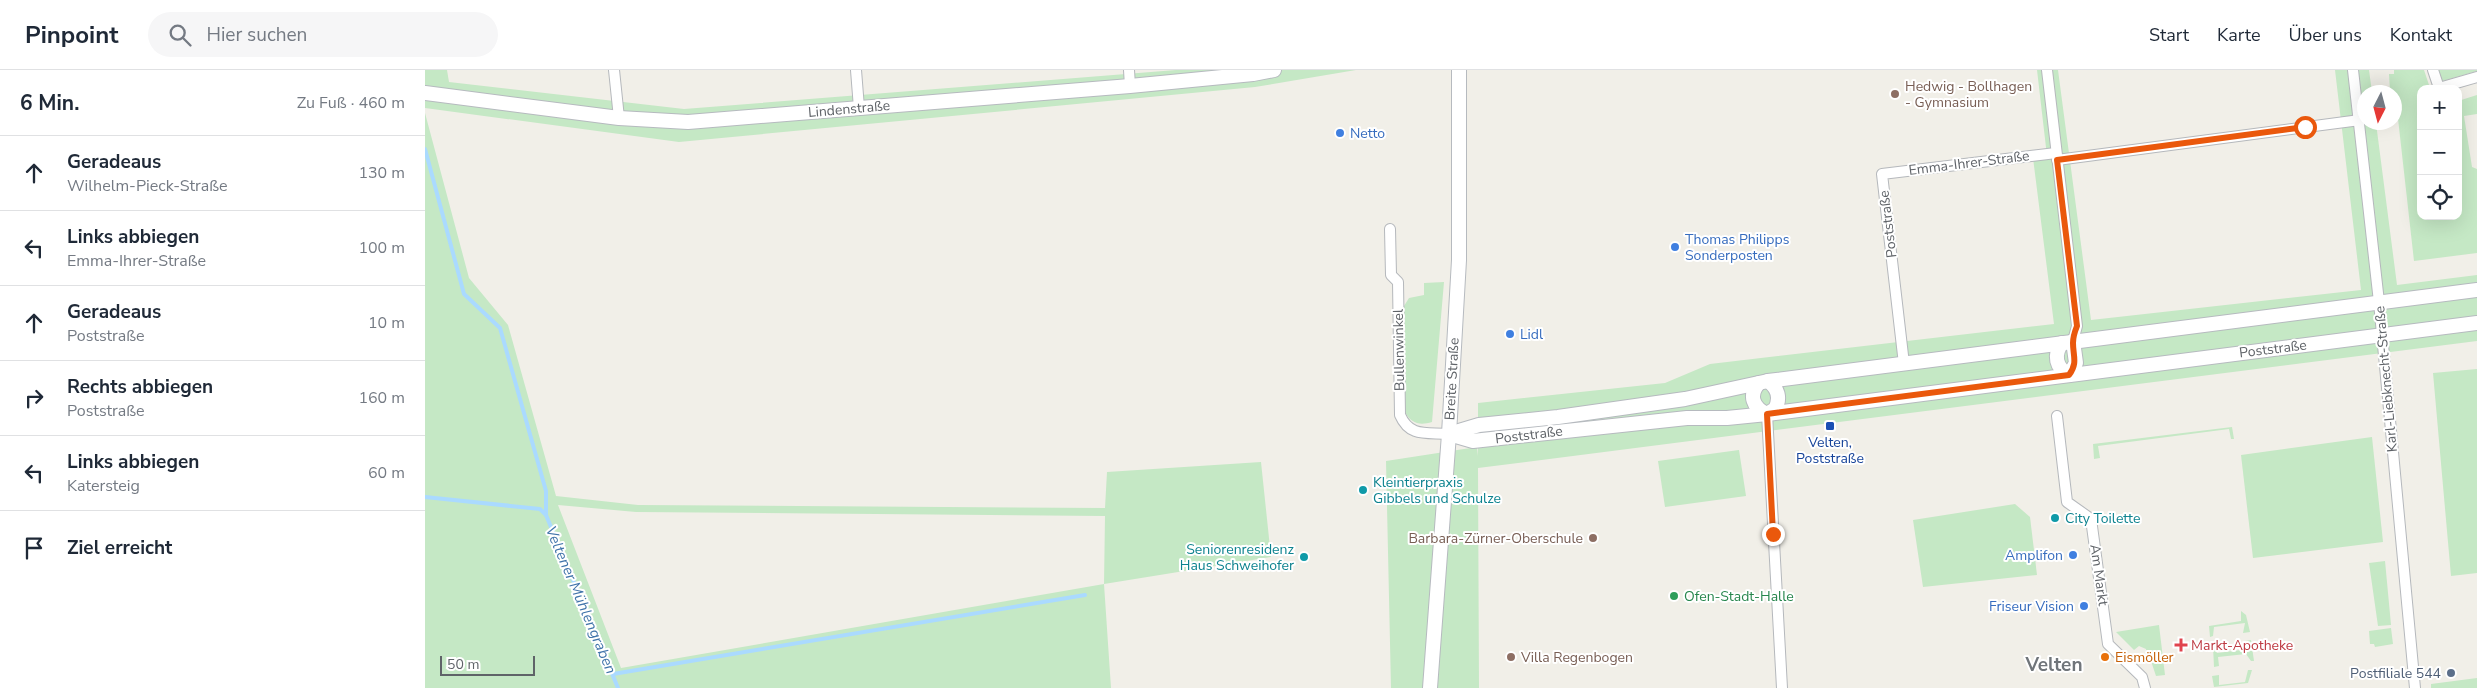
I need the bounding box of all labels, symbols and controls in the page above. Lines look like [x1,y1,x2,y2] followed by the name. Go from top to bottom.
[148,12,498,57] search box
[25,19,118,51] text: Pinpoint
[166,21,194,49] icon: search
[206,22,307,48] text: Hier suchen
[2149,23,2189,47] text: Start
[2217,23,2261,47] text: Karte
[2289,23,2362,47] text: Über uns
[2390,23,2452,47] text: Kontakt
[1905,77,2032,112] place label: Hedwig - Bollhagen - Gymnasium
[2357,85,2402,130] north arrow
[2417,85,2462,220] map controls
[2417,85,2462,130] button: +
[1889,88,1901,100] marker: Hedwig - Bollhagen - Gymnasium
[20,89,79,117] text: 6 Min.
[297,92,405,114] text: Zu Fuß · 460 m
[807,96,891,122] street label: Lindenstraße
[2294,116,2317,139] route start
[1350,124,1385,143] place label: Netto
[1334,127,1346,139] marker: Netto
[2417,130,2462,175] button: −
[1907,146,2031,180] street label: Emma-Ihrer-Straße
[67,149,161,175] text: Geradeaus
[20,159,48,187] icon: ahead
[358,162,405,184] text: 130 m
[67,175,228,197] text: Wilhelm-Pieck-Straße
[2417,175,2462,220] button: locate
[1874,189,1902,259] street label: Poststraße
[67,224,199,250] text: Links abbiegen
[1685,230,1790,265] place label: Thomas Philipps Sonderposten
[20,234,48,262] icon: left
[358,237,405,259] text: 100 m
[1669,241,1681,253] marker: Thomas Philipps Sonderposten
[67,250,206,272] text: Emma-Ihrer-Straße
[67,299,161,325] text: Geradeaus
[2370,305,2402,453] street label: Karl-Liebknecht-Straße
[1389,308,1409,391] street label: Bullenwinkel
[20,309,48,337] icon: ahead
[368,312,405,334] text: 10 m
[67,325,145,347] text: Poststraße
[1520,325,1544,344] place label: Lidl
[1504,328,1516,340] marker: Lidl
[2238,335,2308,363] street label: Poststraße
[1440,337,1464,421] street label: Breite Straße
[67,374,213,400] text: Rechts abbiegen
[20,384,48,412] icon: right
[358,387,405,409] text: 160 m
[67,400,145,422] text: Poststraße
[1824,420,1836,432] marker: Velten, Poststraße
[1494,421,1564,449] street label: Poststraße
[1796,433,1864,468] place label: Velten, Poststraße
[67,449,199,475] text: Links abbiegen
[20,459,48,487] icon: left
[368,462,405,484] text: 60 m
[1373,473,1501,508] place label: Kleintierpraxis Gibbels und Schulze
[67,475,140,497] text: Katersteig
[1357,484,1369,496] marker: Kleintierpraxis Gibbels und Schulze
[2065,509,2140,528] place label: City Toilette
[2049,512,2061,524] marker: City Toilette
[541,523,621,677] water label: Veltener Mühlengraben
[1762,523,1785,546] route end
[1408,529,1583,548] place label: Barbara-Zürner-Oberschule
[1587,532,1599,544] marker: Barbara-Zürner-Oberschule
[20,534,48,562] icon: arrive
[67,535,172,561] text: Ziel erreicht
[1180,540,1295,575] place label: Seniorenresidenz Haus Schweihofer
[2085,543,2113,607] street label: Am Markt
[2005,546,2063,565] place label: Amplifon
[2067,549,2079,561] marker: Amplifon
[1298,551,1310,563] marker: Seniorenresidenz Haus Schweihofer
[1684,587,1794,606] place label: Ofen-Stadt-Halle
[1668,590,1680,602] marker: Ofen-Stadt-Halle
[1989,597,2074,616] place label: Friseur Vision
[2078,600,2090,612] marker: Friseur Vision
[2191,636,2293,655] place label: Markt-Apotheke
[2175,639,2187,651] marker: Markt-Apotheke
[1520,648,1633,667] place label: Villa Regenbogen
[2115,648,2174,667] place label: Eismöller
[1505,651,1517,663] marker: Villa Regenbogen
[2099,651,2111,663] marker: Eismöller
[2024,652,2083,678] district label: Velten
[440,653,535,676] scale bar
[447,655,479,674] text: 50 m
[2350,664,2441,683] place label: Postfiliale 544
[2445,667,2457,679] marker: Postfiliale 544

